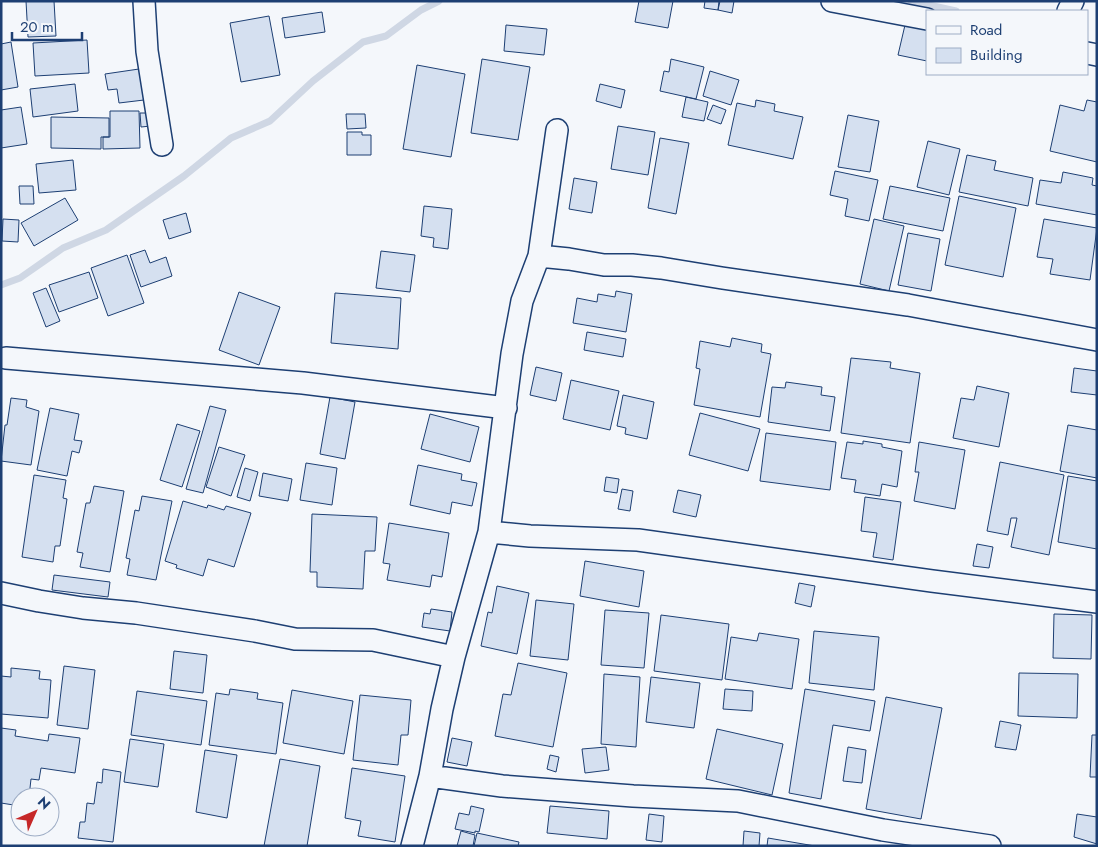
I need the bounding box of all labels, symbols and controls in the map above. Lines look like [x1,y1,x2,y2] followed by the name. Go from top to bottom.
[12,10,82,42] scale bar
[926,10,1088,75] legend
[20,16,54,38] text: 20 m
[970,19,1002,41] text: Road
[970,44,1022,66] text: Building
[10,787,60,837] north arrow
[33,792,55,814] text: N

